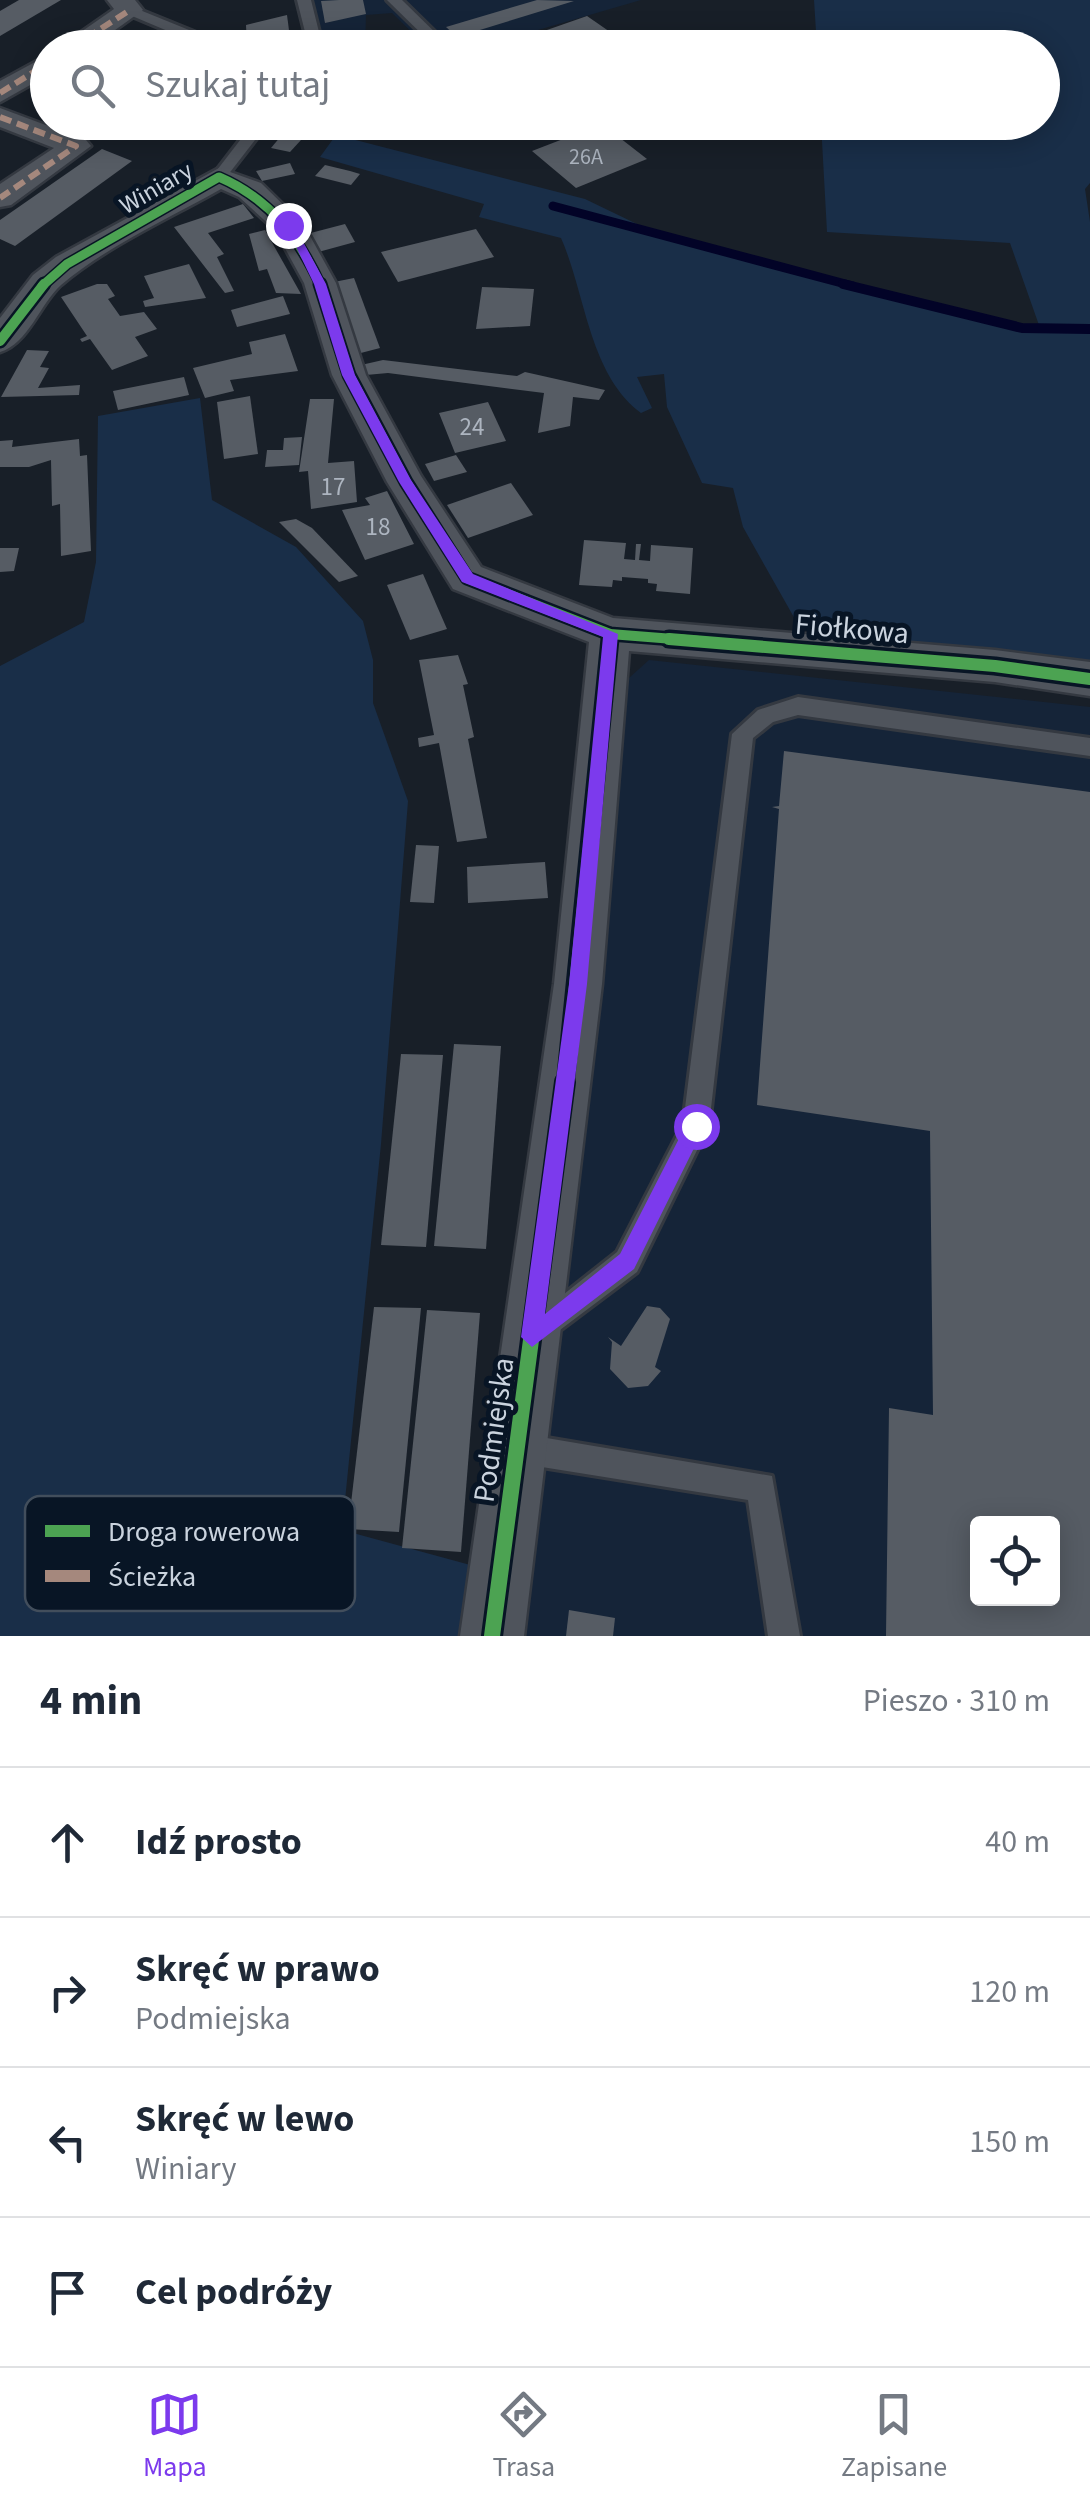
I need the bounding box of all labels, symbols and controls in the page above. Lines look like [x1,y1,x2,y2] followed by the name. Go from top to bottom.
[30,30,1060,140] search box
[65,58,120,113] icon: search
[145,58,330,112] text: Szukaj tutaj
[569,141,603,173] house number: 26A
[113,152,200,223] street label: Winiary
[266,203,312,249] route end
[460,409,484,445] house number: 24
[321,469,345,505] house number: 17
[366,509,390,545] house number: 18
[793,603,911,655] street label: Fiołkowa
[674,1104,720,1150] route start
[463,1355,525,1505] street label: Podmiejska
[25,1496,355,1611] legend
[108,1512,300,1552] text: Droga rowerowa
[970,1516,1060,1606] map controls
[970,1516,1060,1606] button: locate
[108,1557,196,1597] text: Ścieżka
[40,1671,142,1731] text: 4 min
[863,1678,1050,1724] text: Pieszo · 310 m
[40,1815,95,1870] icon: ahead
[135,1815,302,1869] text: Idź prosto
[985,1819,1050,1865] text: 40 m
[135,1942,380,1996] text: Skręć w prawo
[40,1965,95,2020] icon: right
[969,1969,1050,2015] text: 120 m
[135,1996,291,2042] text: Podmiejska
[135,2092,354,2146] text: Skręć w lewo
[40,2115,95,2170] icon: left
[969,2119,1050,2165] text: 150 m
[135,2146,236,2192] text: Winiary
[40,2265,95,2320] icon: arrive
[135,2265,332,2319] text: Cel podróży
[143,2387,207,2487] tab: Mapa
[492,2387,555,2487] tab: Trasa
[841,2387,947,2487] tab: Zapisane

